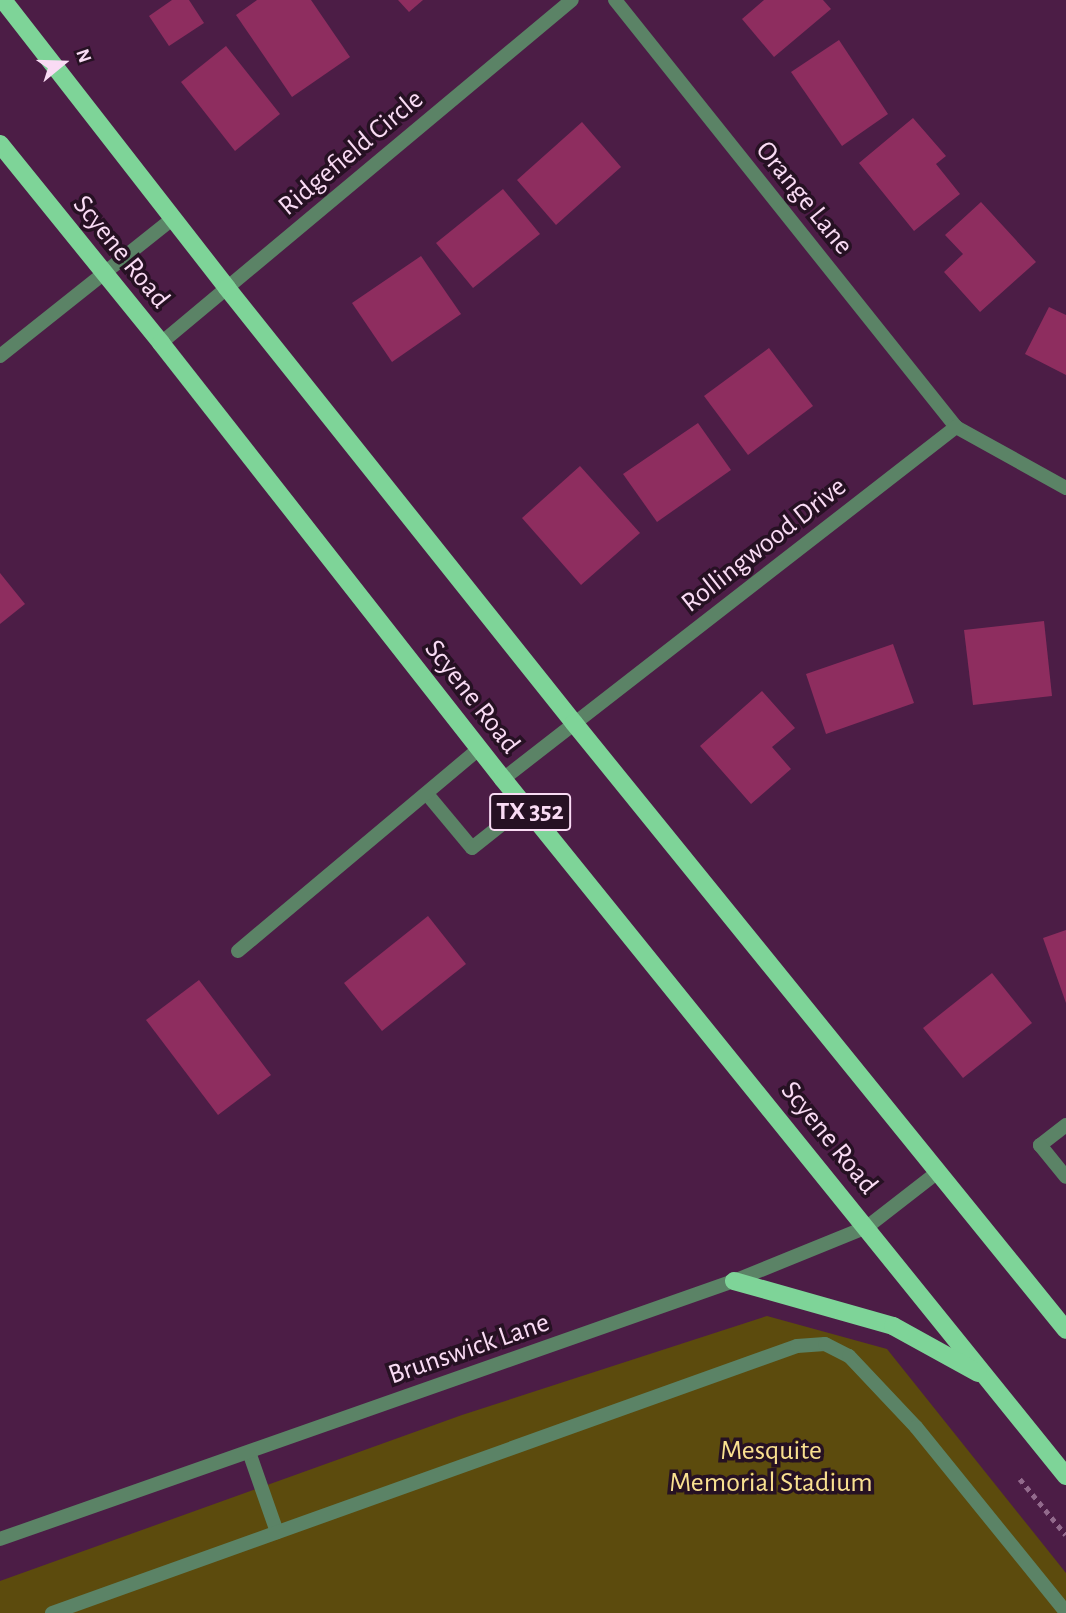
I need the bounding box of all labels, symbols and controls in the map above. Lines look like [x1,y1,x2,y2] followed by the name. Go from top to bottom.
[28,28,98,98] north arrow
[72,47,94,65] text: N
[272,83,430,223] street label: Ridgefield Circle
[748,134,860,262] street label: Orange Lane
[65,189,177,315] street label: Scyene Road
[675,470,853,620] street label: Rollingwood Drive
[417,633,527,761] street label: Scyene Road
[488,790,572,834] road number: TX 352
[773,1075,885,1201] street label: Scyene Road
[384,1306,554,1392] street label: Brunswick Lane
[669,1434,873,1500] park label: Mesquite Memorial Stadium

